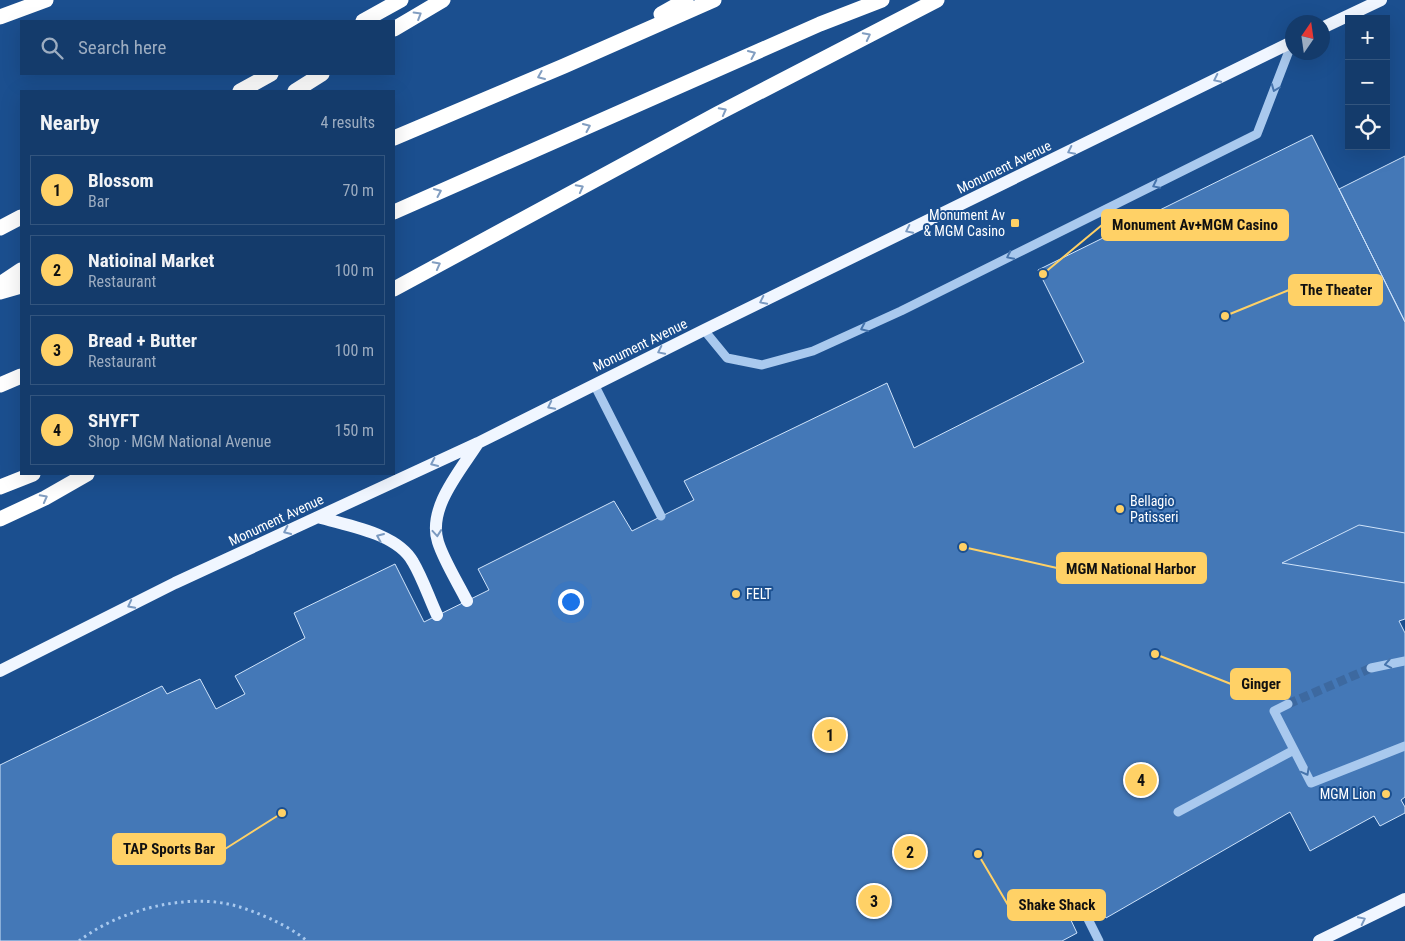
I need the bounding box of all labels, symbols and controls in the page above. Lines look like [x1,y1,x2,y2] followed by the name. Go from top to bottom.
[413,11,422,21] one-way arrow
[1285,15,1330,60] north arrow
[1345,15,1390,150] map controls
[1345,15,1390,60] button: +
[20,20,395,75] search box
[862,32,871,42] one-way arrow
[38,34,66,62] icon: search
[78,36,166,59] text: Search here
[747,50,756,61] one-way arrow
[1345,60,1390,105] button: −
[537,69,546,80] one-way arrow
[1213,73,1222,83] one-way arrow
[1271,83,1281,92] one-way arrow
[1345,105,1390,150] button: locate
[718,107,727,117] one-way arrow
[40,111,99,135] text: Nearby
[320,113,375,132] text: 4 results
[582,122,591,133] one-way arrow
[954,137,1054,197] street label: Monument Avenue
[1067,144,1076,155] one-way arrow
[88,169,154,192] text: Blossom
[1152,179,1161,189] one-way arrow
[53,181,61,200] text: 1
[342,181,374,200] text: 70 m
[574,184,583,194] one-way arrow
[433,188,442,199] one-way arrow
[88,192,109,211] text: Bar
[923,207,1005,239] place label: Monument Av & MGM Casino
[1102,210,1288,240] callout: Monument Av+MGM Casino
[1112,216,1278,234] text: Monument Av+MGM Casino
[1009,217,1021,229] marker: Monument Av & MGM Casino
[905,223,914,234] one-way arrow
[88,249,214,272] text: Natioinal Market
[1007,250,1016,260] one-way arrow
[53,261,61,280] text: 2
[335,261,374,280] text: 100 m
[431,262,440,272] one-way arrow
[88,272,156,291] text: Restaurant
[1289,275,1382,305] callout: The Theater
[1300,281,1372,299] text: The Theater
[759,295,768,305] one-way arrow
[590,315,690,375] street label: Monument Avenue
[860,321,869,332] one-way arrow
[88,329,197,352] text: Bread + Butter
[53,341,61,360] text: 3
[335,341,374,360] text: 100 m
[657,345,666,355] one-way arrow
[88,352,156,371] text: Restaurant
[547,400,556,410] one-way arrow
[88,409,140,432] text: SHYFT
[53,421,61,440] text: 4
[335,421,374,440] text: 150 m
[88,432,271,451] text: Shop · MGM National Avenue
[430,457,439,468] one-way arrow
[226,491,326,549] street label: Monument Avenue
[1130,493,1179,525] place label: Bellagio Patisseri
[39,494,48,504] one-way arrow
[1114,503,1126,515] marker: Bellagio Patisseri
[283,525,292,535] one-way arrow
[431,529,442,537] one-way arrow
[376,532,385,543] one-way arrow
[1057,553,1206,583] callout: MGM National Harbor
[1066,560,1196,578] text: MGM National Harbor
[746,586,772,602] place label: FELT
[730,588,742,600] marker: FELT
[558,589,584,615] your location
[127,599,136,609] one-way arrow
[1383,659,1392,669] one-way arrow
[1231,669,1290,699] callout: Ginger
[1241,675,1281,693] text: Ginger
[814,716,846,754] pin: 1
[1125,761,1157,799] pin: 4
[1300,766,1310,775] one-way arrow
[1320,786,1376,802] place label: MGM Lion
[1380,788,1392,800] marker: MGM Lion
[894,833,926,871] pin: 2
[113,834,225,864] callout: TAP Sports Bar
[123,840,215,858] text: TAP Sports Bar
[858,882,890,920] pin: 3
[1008,890,1105,920] callout: Shake Shack
[1019,896,1096,914] text: Shake Shack
[1357,916,1366,926] one-way arrow

